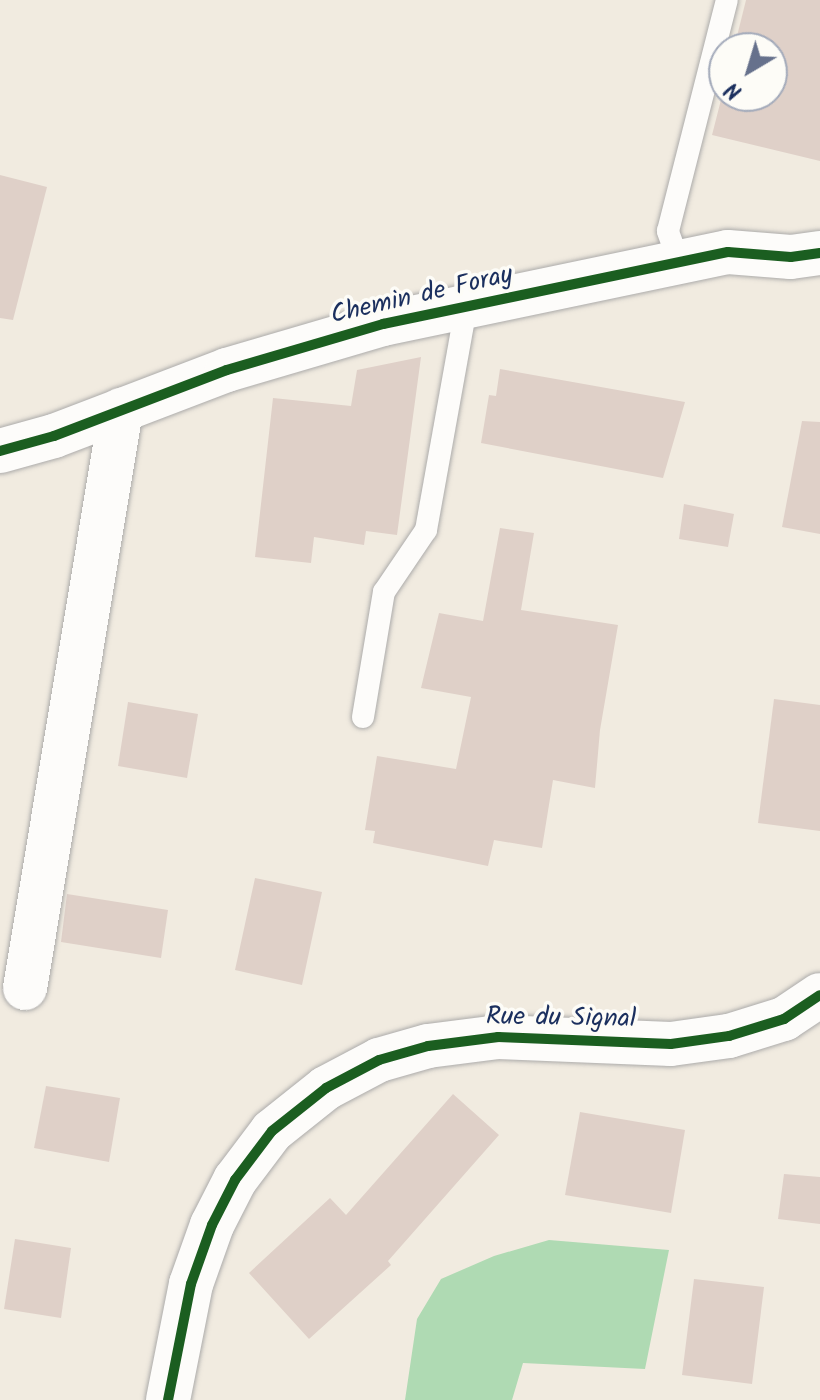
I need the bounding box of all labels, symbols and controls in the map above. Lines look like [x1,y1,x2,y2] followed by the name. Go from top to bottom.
[708,32,788,112] north arrow
[718,72,750,108] text: N
[328,260,516,332] street label: Chemin de Foray
[485,1002,637,1036] street label: Rue du Signal

